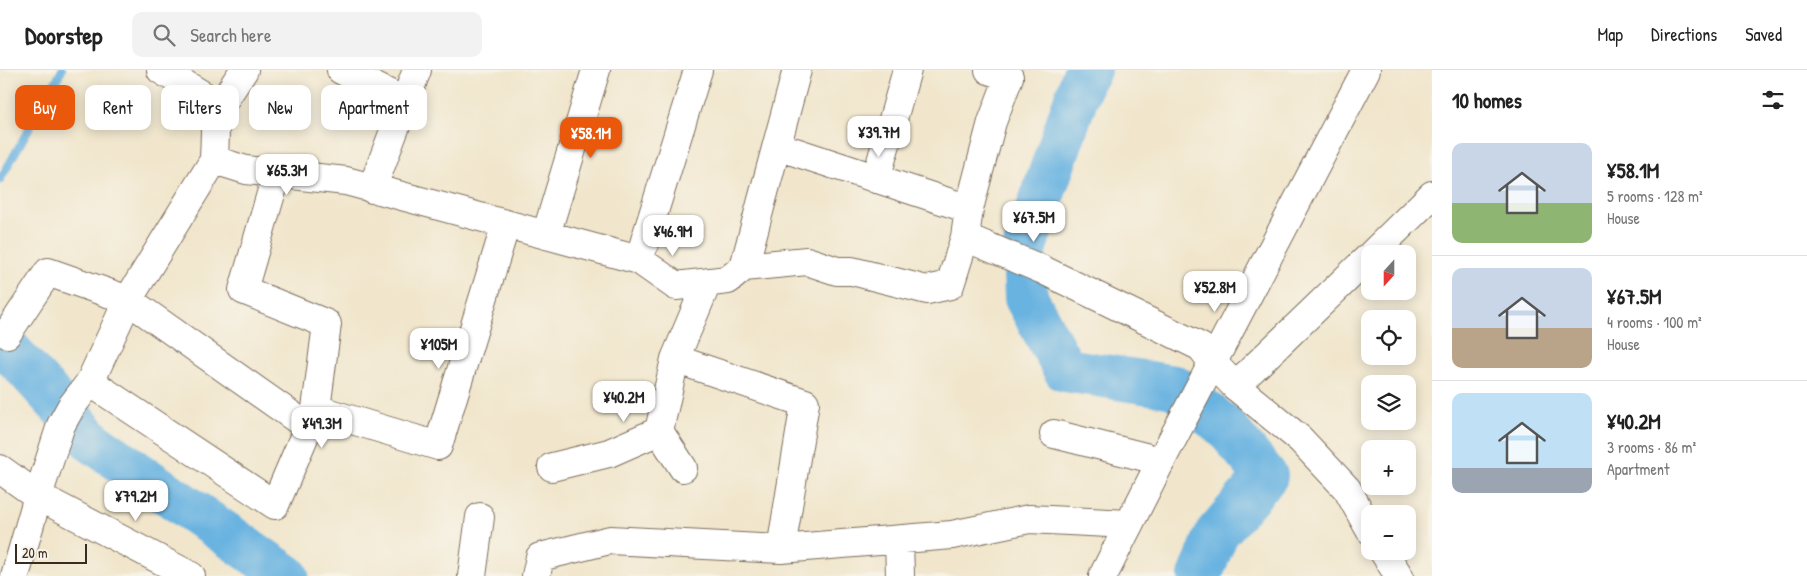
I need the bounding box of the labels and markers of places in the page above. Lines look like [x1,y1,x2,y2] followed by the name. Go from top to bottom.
[550,116,632,159] pin: ¥58.1M
[838,116,920,158] pin: ¥39.7M
[246,154,328,196] pin: ¥65.3M
[993,200,1075,243] pin: ¥67.5M
[632,214,714,257] pin: ¥46.9M
[1174,270,1256,313] pin: ¥52.8M
[404,328,474,370] pin: ¥105M
[583,380,665,423] pin: ¥40.2M
[281,406,363,449] pin: ¥49.3M
[95,480,177,522] pin: ¥79.2M

